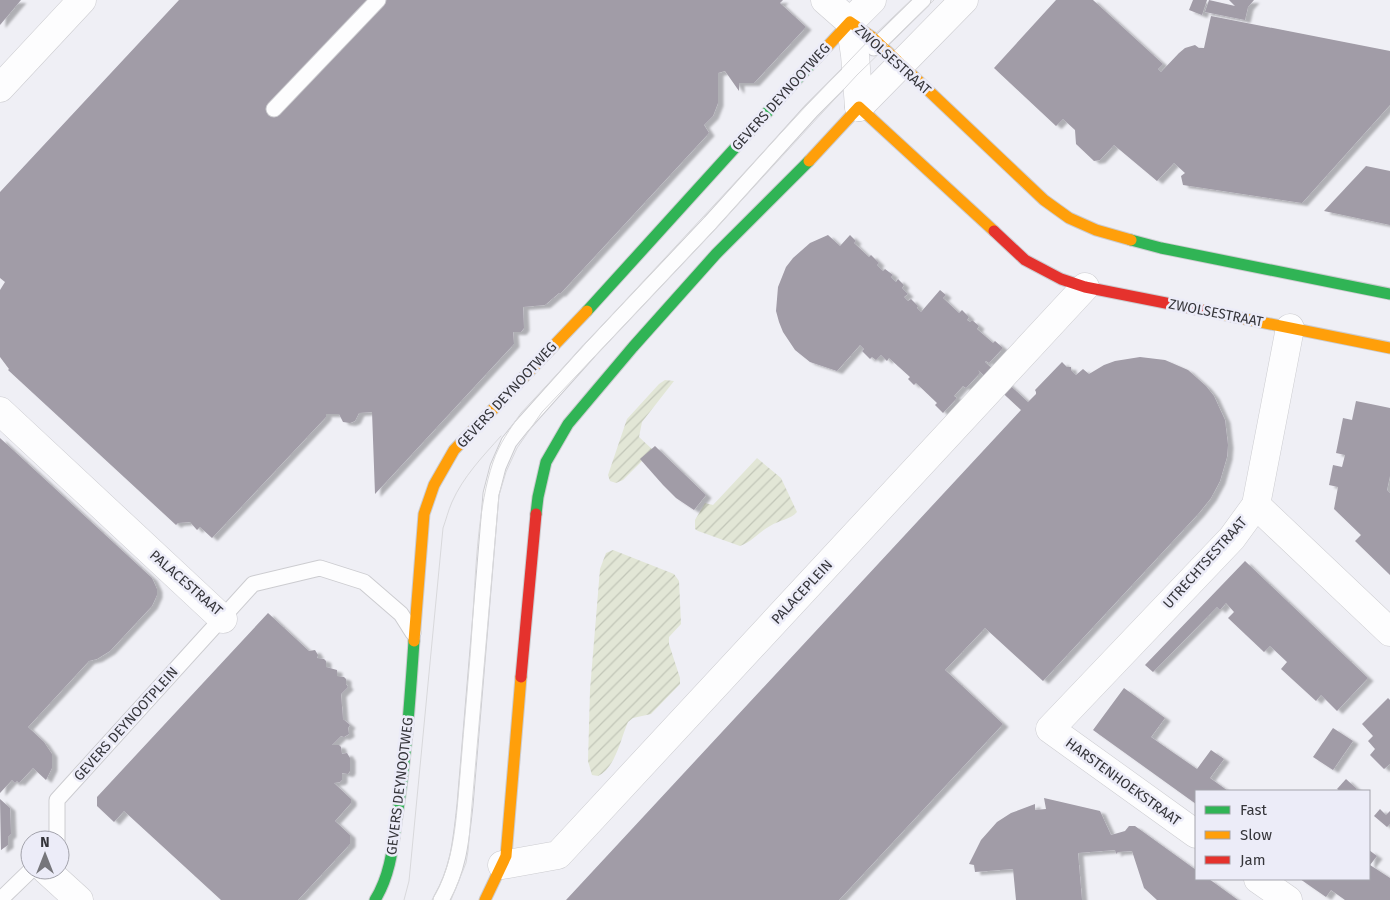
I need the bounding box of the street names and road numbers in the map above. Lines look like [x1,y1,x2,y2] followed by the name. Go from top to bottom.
[852,22,935,99] street label: ZWOLSESTRAAT
[728,40,834,154] street label: GEVERS DEYNOOTWEG
[1167,296,1265,331] street label: ZWOLSESTRAAT
[453,338,561,452] street label: GEVERS DEYNOOTWEG
[1159,513,1251,612] street label: UTRECHTSESTRAAT
[146,547,226,620] street label: PALACESTRAAT
[768,556,836,628] street label: PALACEPLEIN
[70,664,182,784] street label: GEVERS DEYNOOTPLEIN
[383,716,417,856] street label: GEVERS DEYNOOTWEG
[1062,735,1184,830] street label: HARSTENHOEKSTRAAT

